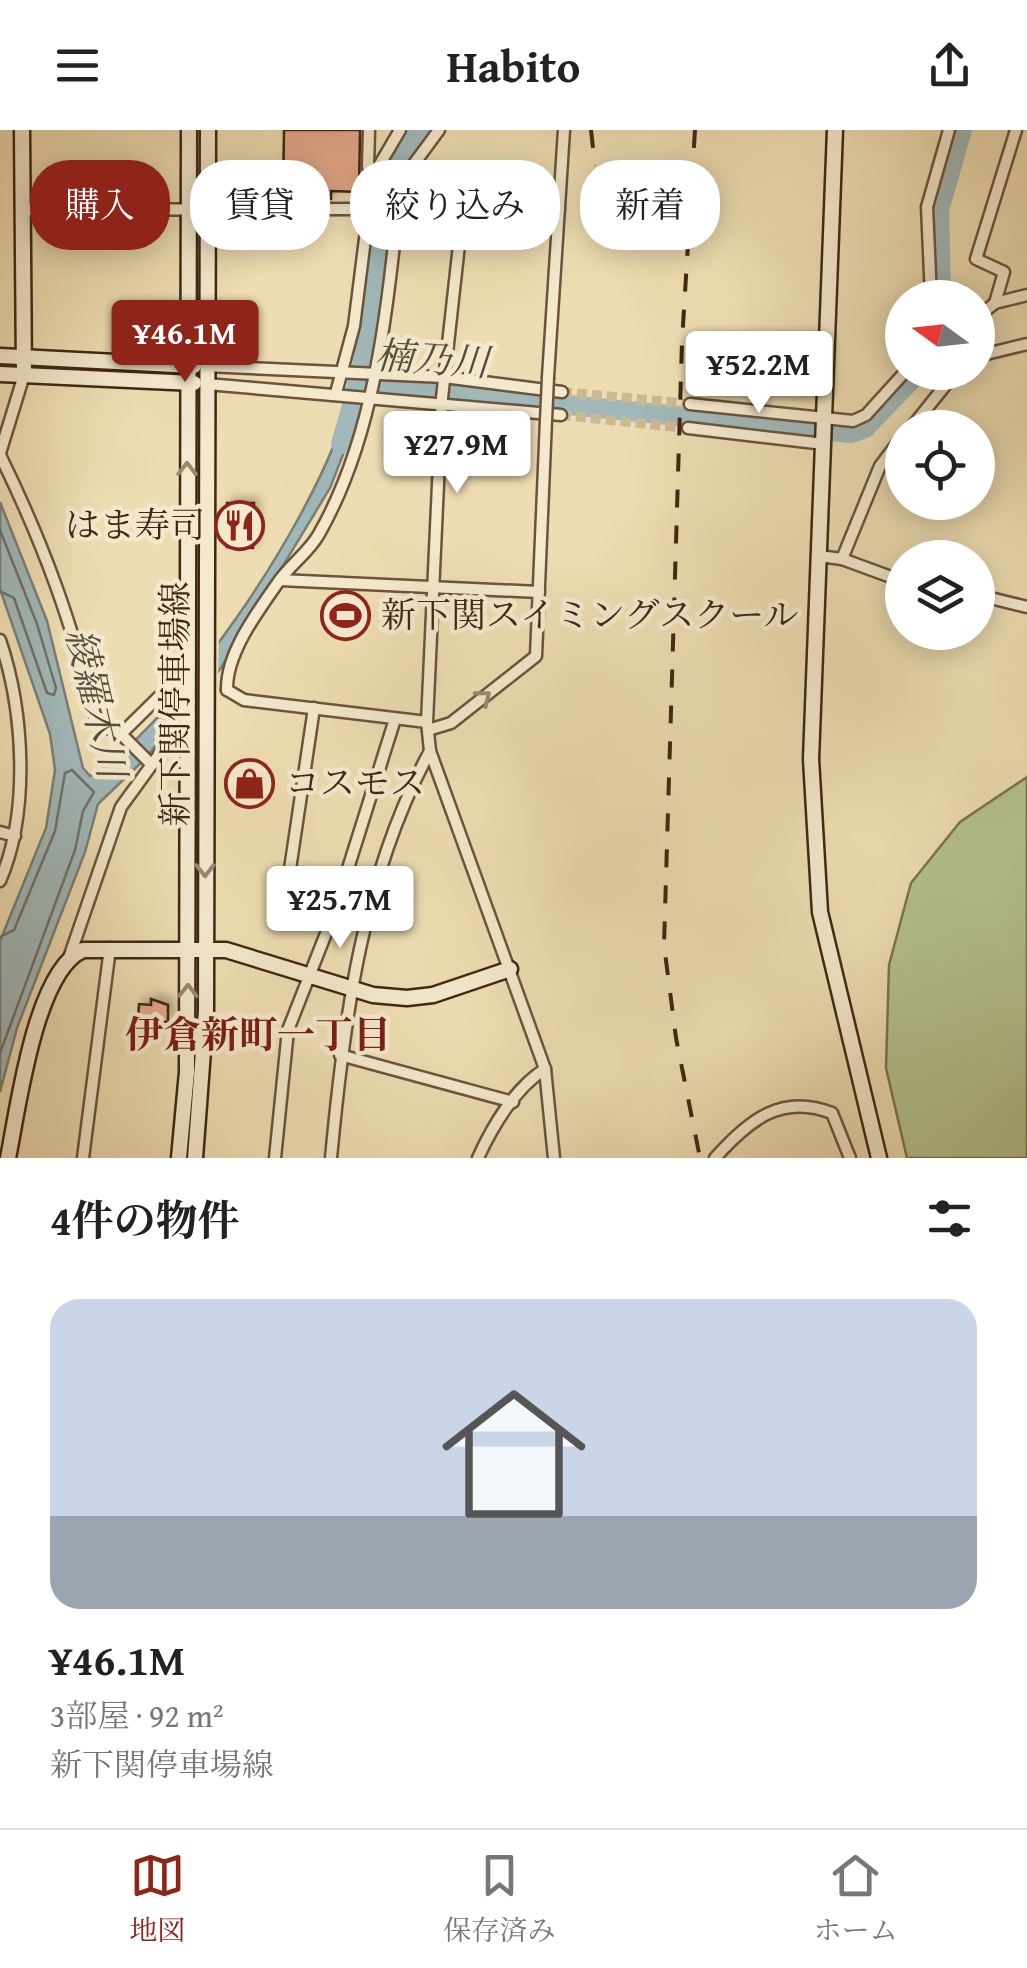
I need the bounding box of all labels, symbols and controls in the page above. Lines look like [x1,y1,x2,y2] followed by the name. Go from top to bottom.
[447,33,580,98] text: Habito
[50,38,105,93] icon: menu
[922,38,977,93] icon: share
[30,160,170,250] chip: 購入
[190,160,330,250] chip: 賃貸
[350,160,560,250] chip: 絞り込み
[580,160,720,250] chip: 新着
[885,280,995,390] north arrow
[885,280,995,650] map controls
[104,300,266,385] pin: ¥46.1M
[134,309,236,356] text: ¥46.1M
[373,326,495,390] water label: 楠乃川
[678,331,840,416] pin: ¥52.2M
[708,340,810,387] text: ¥52.2M
[885,410,995,520] button: locate
[376,411,538,496] pin: ¥27.9M
[406,420,508,467] text: ¥27.9M
[176,460,198,476] one-way arrow
[65,499,205,550] place label: はま寿司
[214,499,266,551] restaurant icon: はま寿司
[885,540,995,650] button: layers
[149,581,200,827] street label: 新下関停車場線
[320,589,372,641] sports icon: 新下関スイミングスクール
[381,589,799,640] place label: 新下関スイミングスクール
[53,622,142,787] water label: 綾羅木川
[473,691,491,709] one-way arrow
[224,757,276,809] shop icon: コスモス
[285,757,425,808] place label: コスモス
[194,862,216,878] one-way arrow
[259,866,421,951] pin: ¥25.7M
[289,875,391,922] text: ¥25.7M
[177,982,198,998] one-way arrow
[125,1006,391,1062] district label: 伊倉新町一丁目
[50,1189,240,1250] text: 4件の物件
[922,1191,977,1246] icon: filters
[424,1364,604,1544] icon: home
[50,1629,185,1690] text: ¥46.1M
[50,1692,224,1739] text: 3部屋 · 92 m²
[50,1741,274,1788] text: 新下関停車場線
[129,1848,185,1950] tab: 地図
[443,1848,556,1950] tab: 保存済み
[814,1848,898,1950] tab: ホーム

